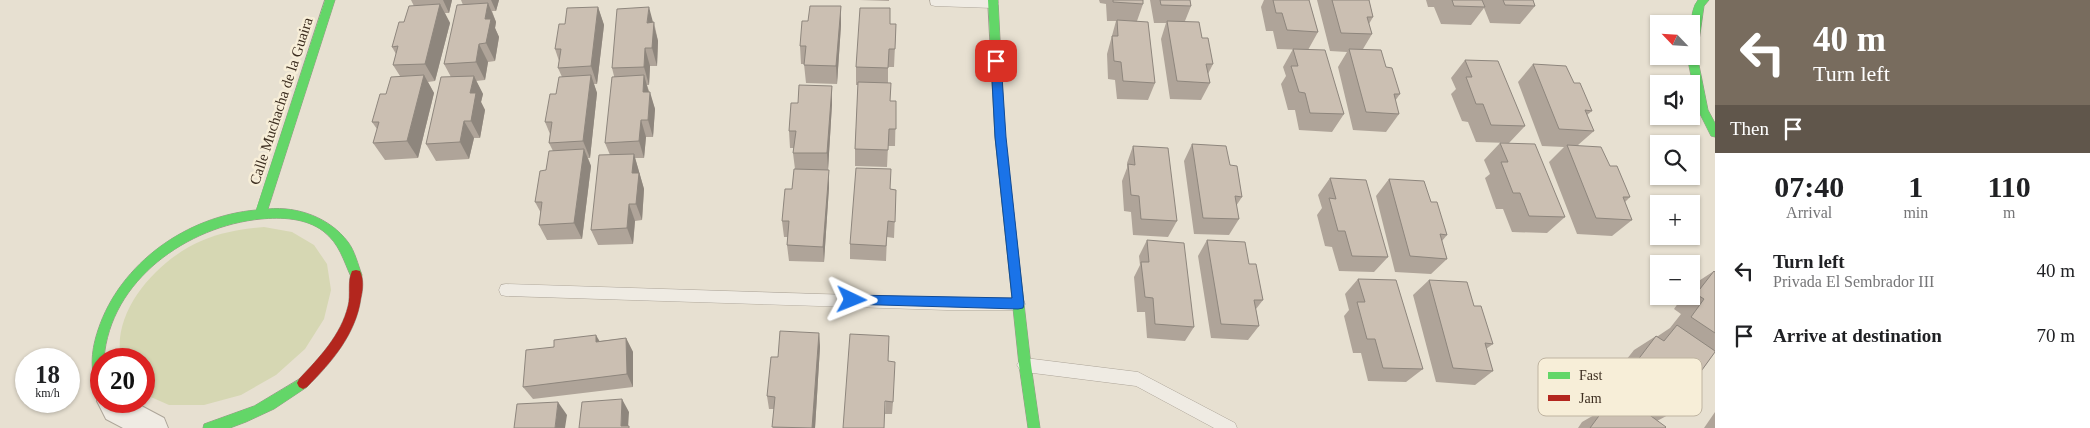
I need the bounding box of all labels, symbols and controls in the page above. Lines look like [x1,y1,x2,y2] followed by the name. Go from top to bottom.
[246,15,316,187] street label: Calle Muchacha de la Guaira
[1650,15,1700,65] north arrow
[1650,15,1700,305] map controls
[1730,20,1795,85] icon: left
[1813,20,1886,59] text: 40 m
[975,40,1017,82] pin
[982,47,1010,75] icon: arrive
[1813,61,1890,86] text: Turn left
[1650,75,1700,125] button: sound
[1779,115,1807,143] icon: arrive
[1730,118,1769,139] text: Then
[1650,135,1700,185] button: search
[1774,170,1844,203] text: 07:40
[1908,170,1923,203] text: 1
[1987,170,2031,203] text: 110
[1650,195,1700,245] button: +
[1786,204,1832,221] text: Arrival
[1903,204,1928,221] text: min
[2003,204,2015,221] text: m
[1773,251,1845,272] text: Turn left
[1650,255,1700,305] button: −
[1730,257,1758,285] icon: left
[2036,260,2075,281] text: 40 m
[825,273,877,325] position arrow
[1773,273,1934,290] text: Privada El Sembrador III
[1730,322,1758,350] icon: arrive
[1773,325,1942,346] text: Arrive at destination
[2036,325,2075,346] text: 70 m
[90,348,155,413] speed limit sign: 20
[1538,358,1702,416] legend
[35,361,60,388] text: 18
[1579,368,1602,383] text: Fast
[35,386,60,400] text: km/h
[1579,391,1602,406] text: Jam

